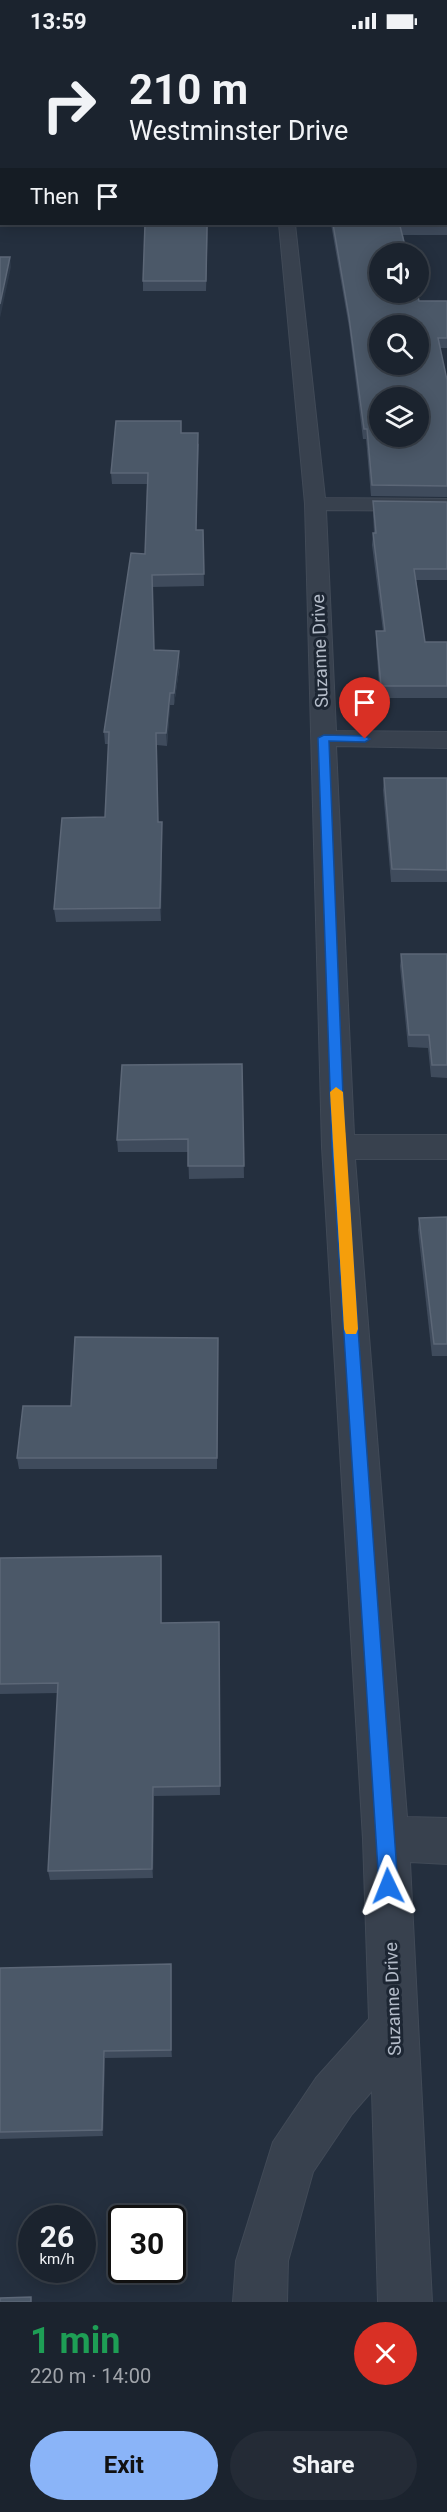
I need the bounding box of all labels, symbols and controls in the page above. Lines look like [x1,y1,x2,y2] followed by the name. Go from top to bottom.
[30,9,87,34] text: 13:59
[129,65,248,114] text: 210 m
[30,66,108,144] icon: right
[129,115,348,147] text: Westminster Drive
[91,180,124,213] icon: arrive
[30,184,79,209] text: Then
[369,243,429,447] map controls
[369,243,429,303] button: sound
[369,315,429,375] button: search
[369,387,429,447] button: layers
[307,594,332,708] street label: Suzanne Drive
[339,677,390,739] pin
[348,686,381,719] icon: arrive
[356,1854,420,1918] position arrow
[380,1942,405,2056] street label: Suzanne Drive
[108,2205,186,2283] speed limit sign: 30
[40,2219,74,2254] text: 26
[39,2250,75,2268] text: km/h
[30,2320,121,2362] text: 1 min
[354,2322,417,2385] button: close
[30,2364,151,2388] text: 220 m · 14:00
[30,2431,218,2500] button: Exit
[230,2431,417,2500] button: Share

